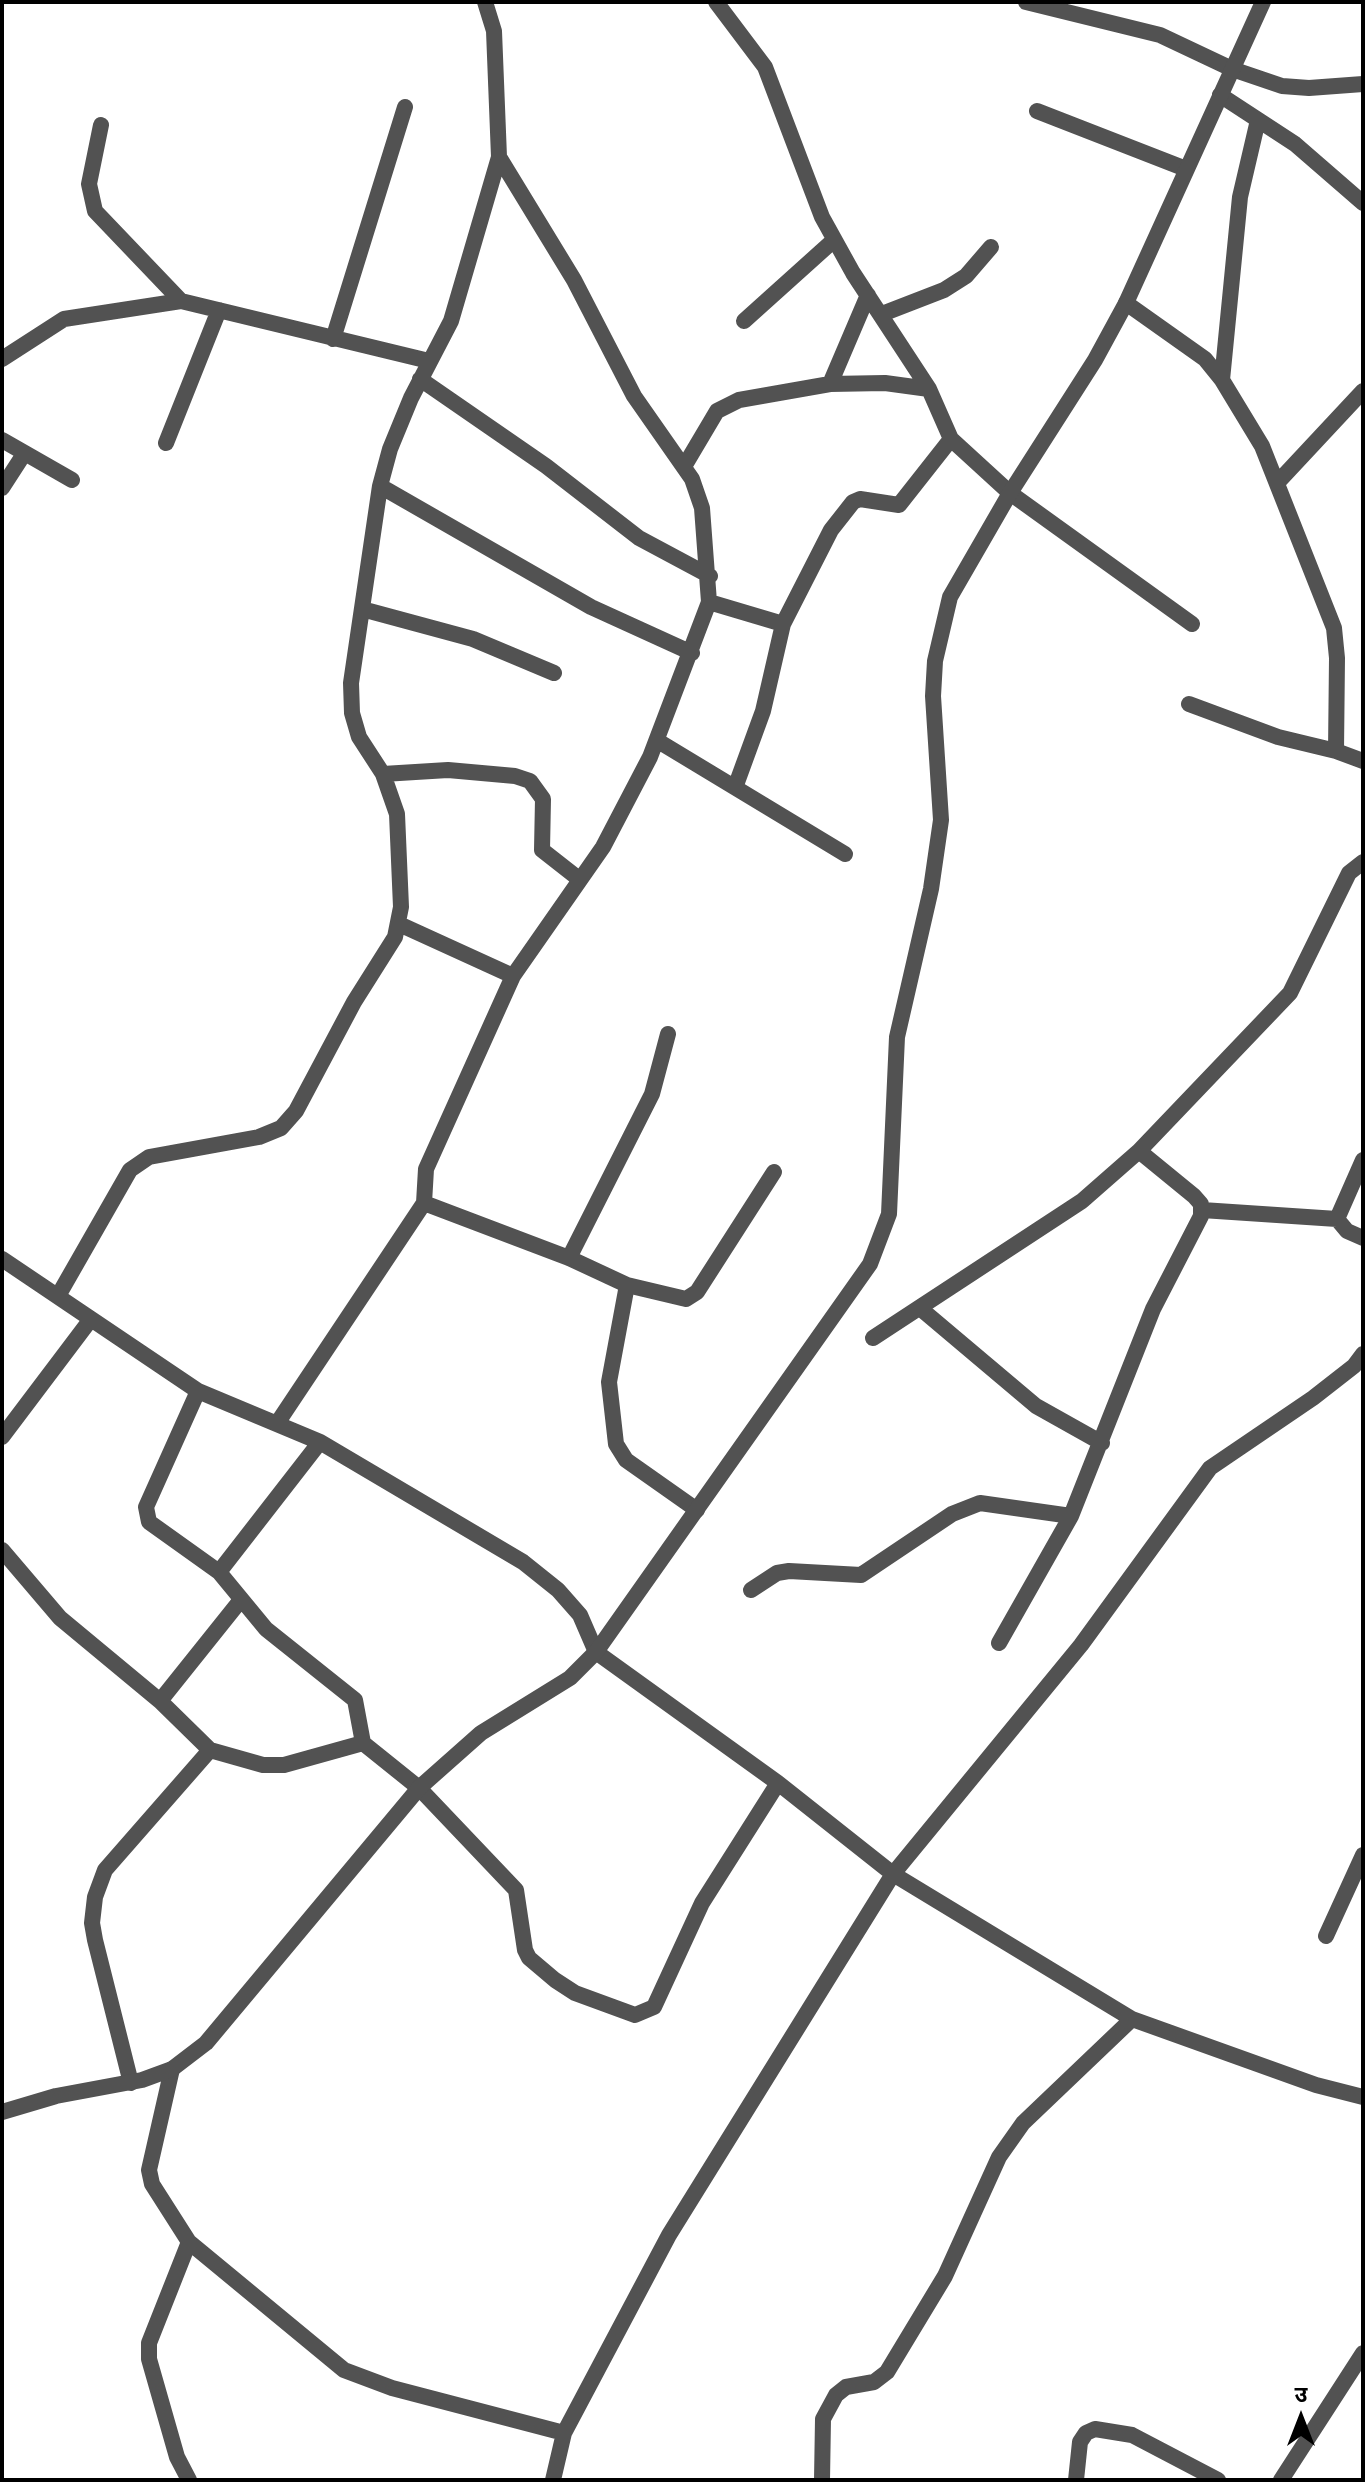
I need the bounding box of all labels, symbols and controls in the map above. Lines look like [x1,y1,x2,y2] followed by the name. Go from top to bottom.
[1261,2378,1341,2458] north arrow
[1295,2381,1307,2407] text: उ

